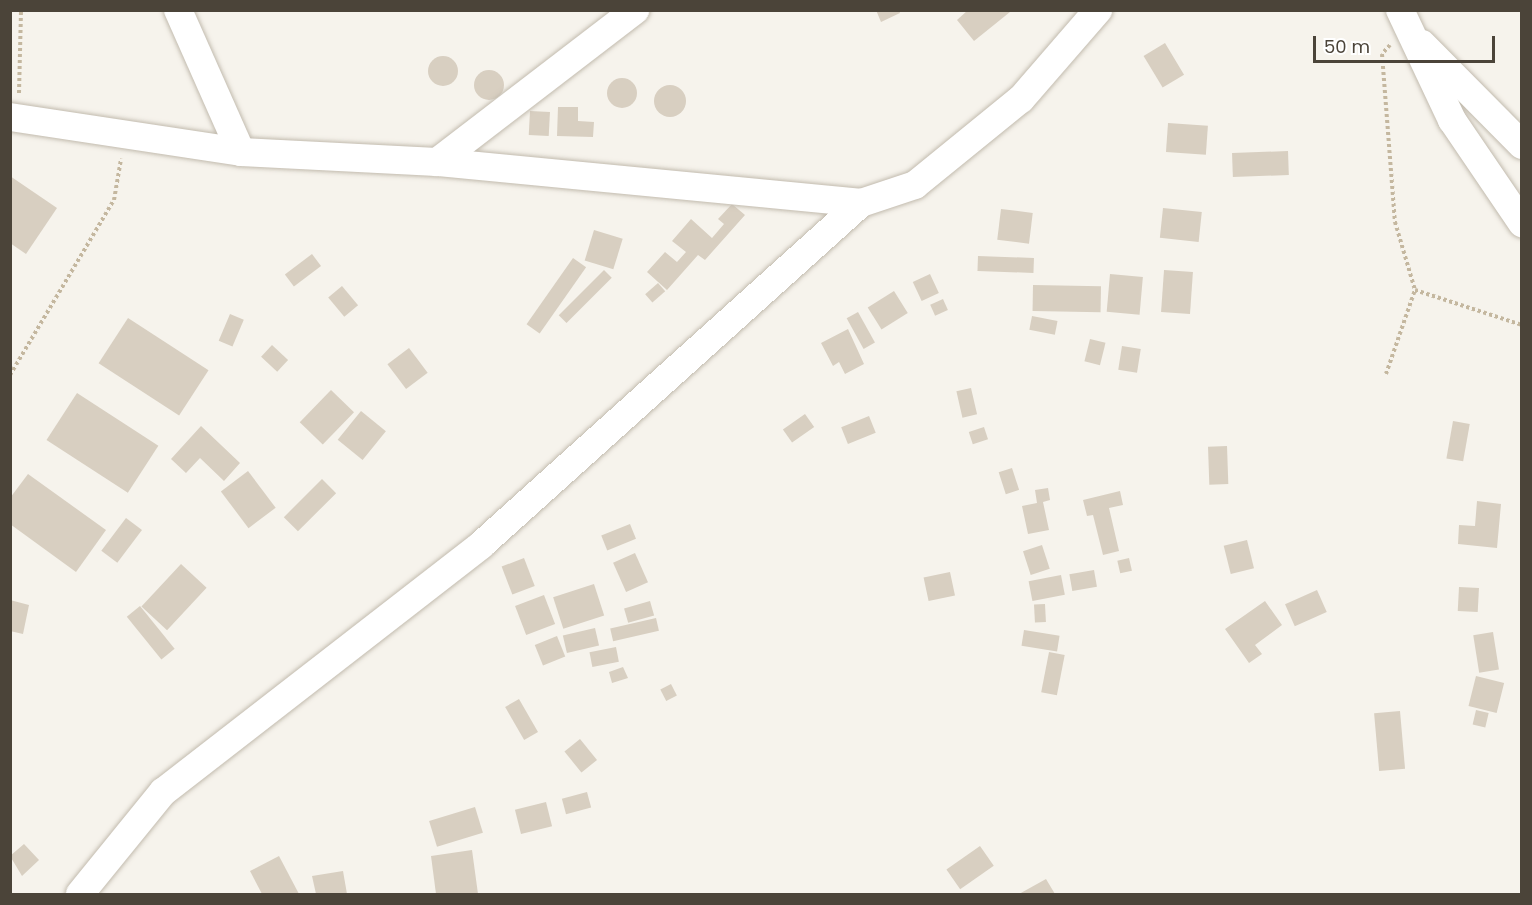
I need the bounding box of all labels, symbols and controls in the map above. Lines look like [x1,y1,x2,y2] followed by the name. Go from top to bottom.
[1316,24,1498,62] scale bar
[1324,34,1370,59] text: 50 m

